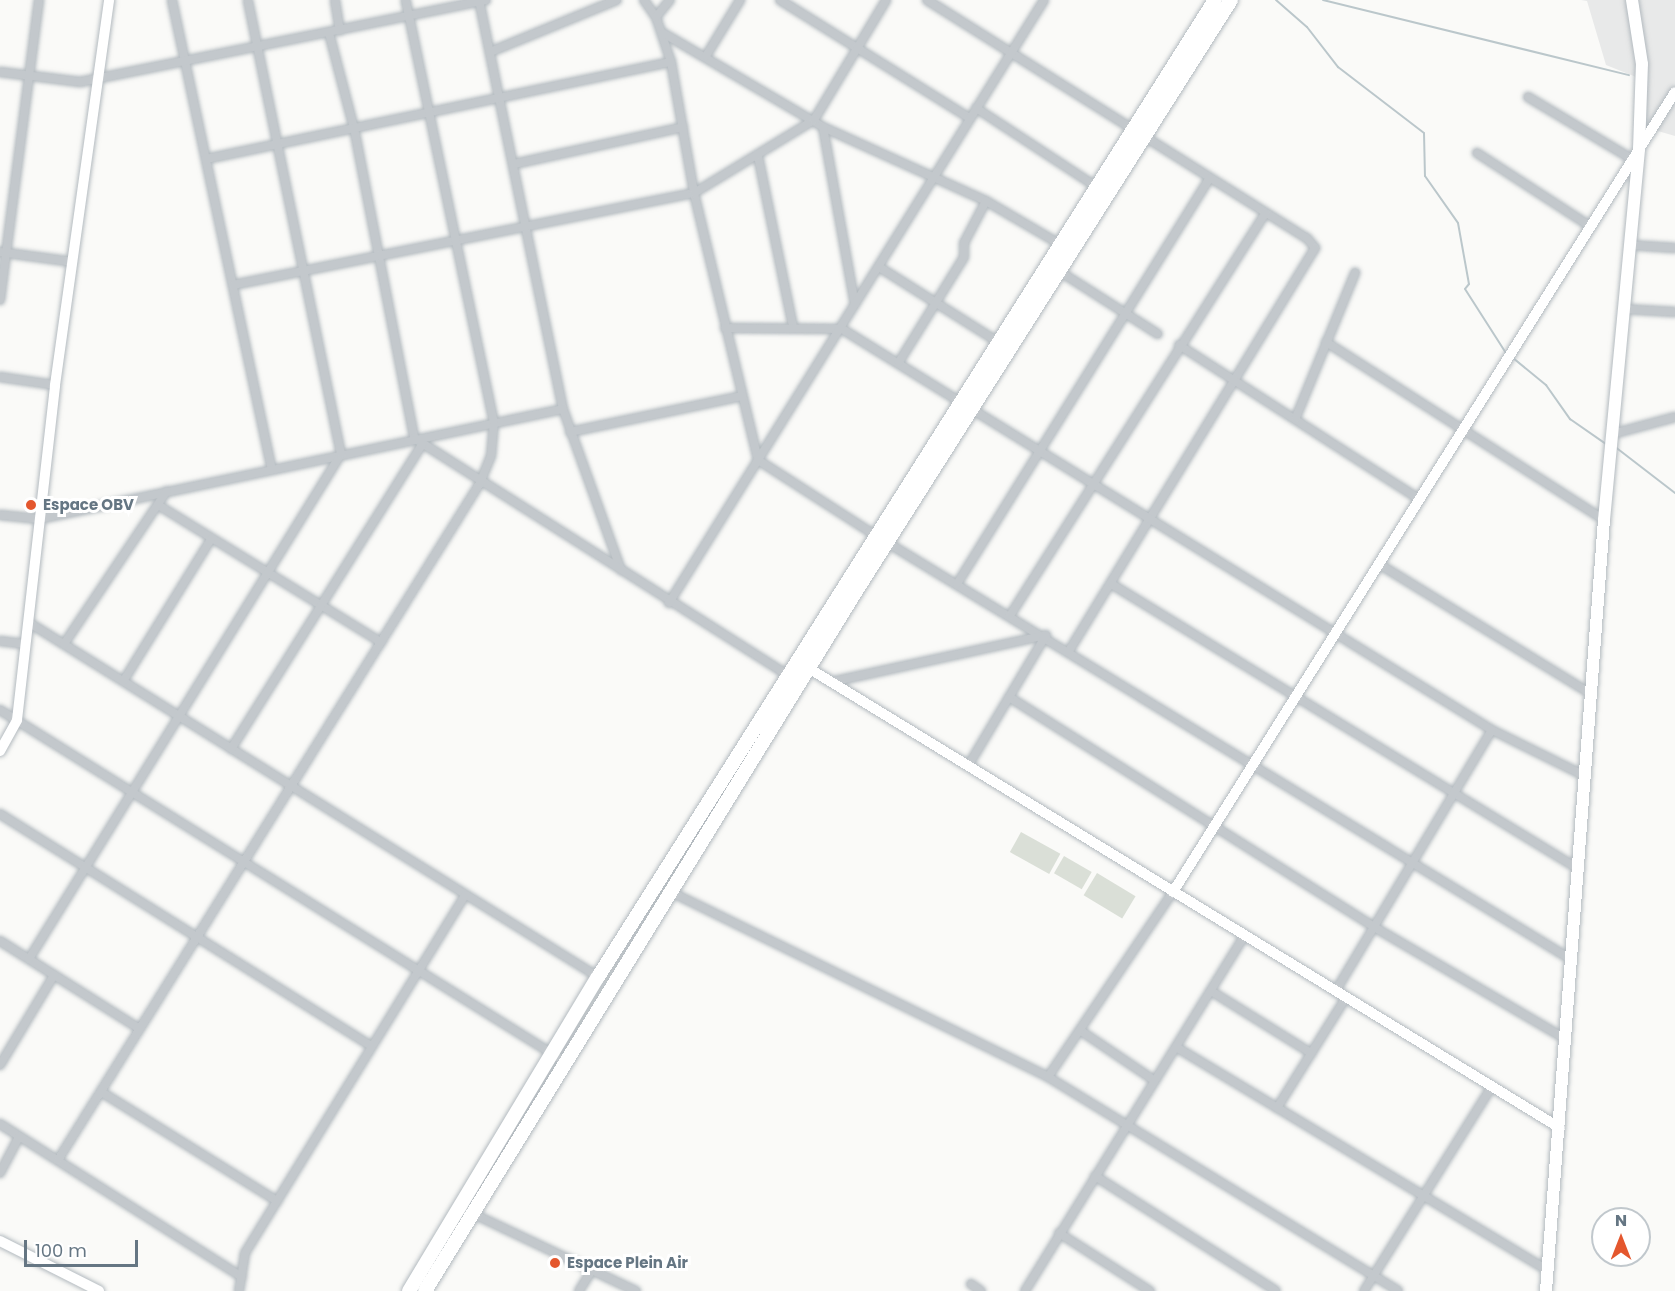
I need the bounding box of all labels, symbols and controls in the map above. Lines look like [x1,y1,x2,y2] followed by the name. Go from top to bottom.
[43,496,134,514] place label: Espace OBV
[24,498,38,512] marker: Espace OBV
[1591,1207,1651,1267] north arrow
[1615,1209,1627,1232] text: N
[27,1228,141,1266] scale bar
[35,1238,87,1263] text: 100 m
[567,1254,688,1272] place label: Espace Plein Air
[548,1256,562,1270] marker: Espace Plein Air

